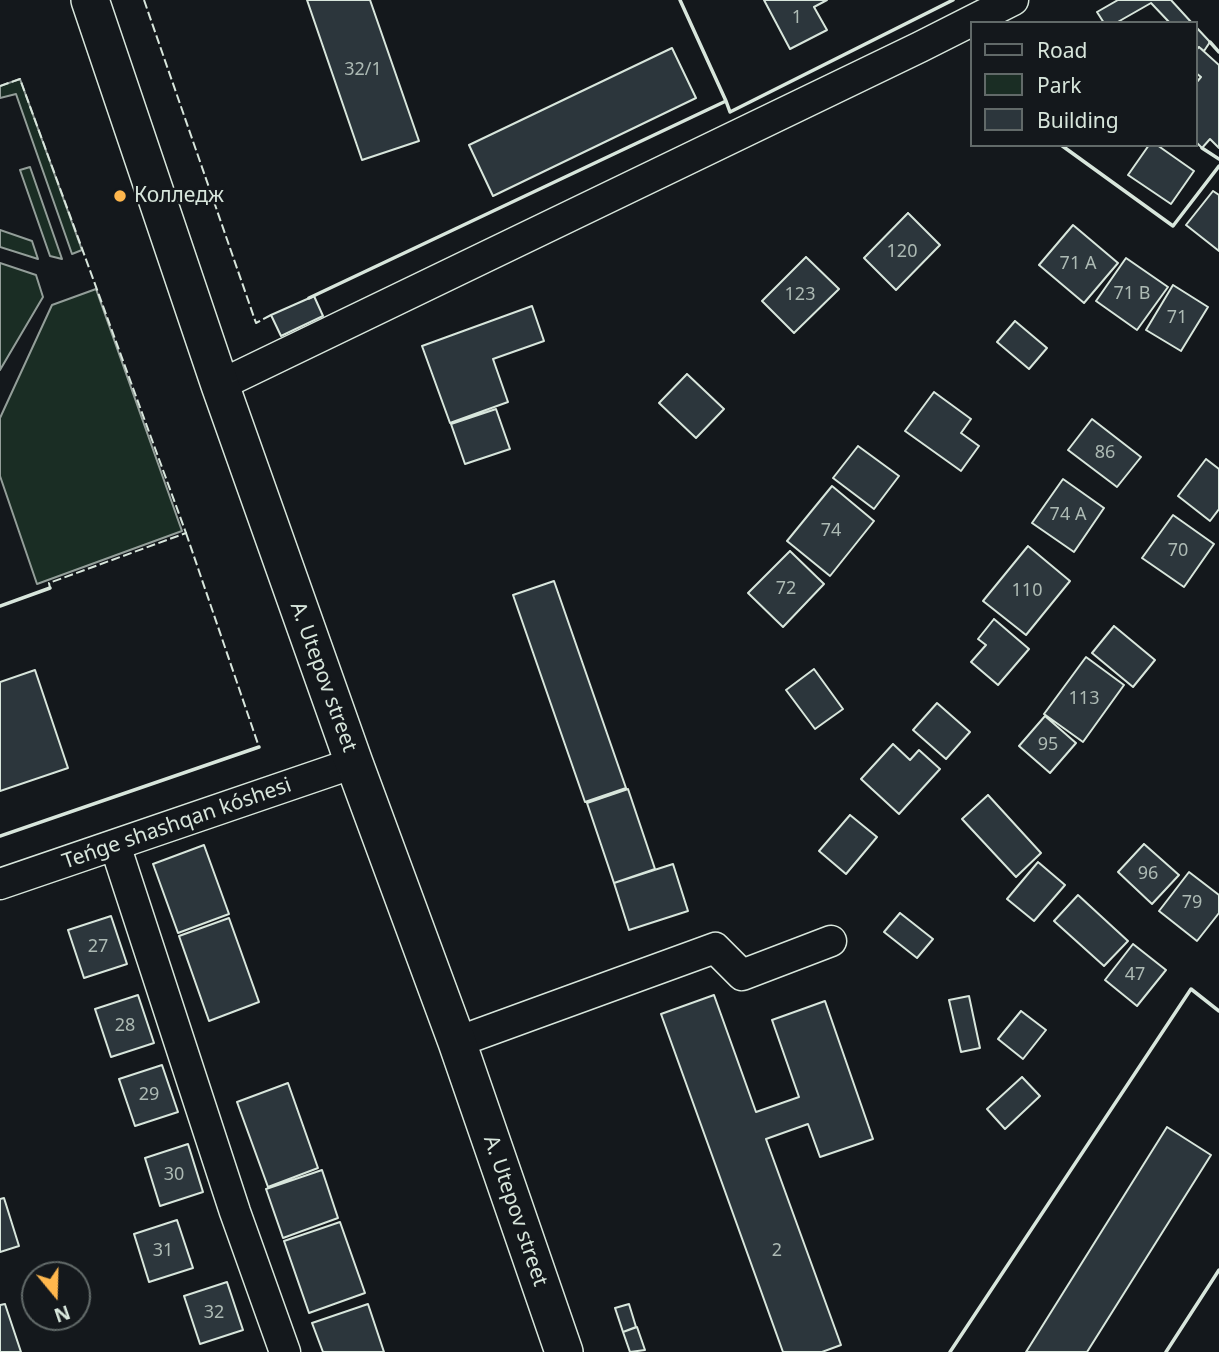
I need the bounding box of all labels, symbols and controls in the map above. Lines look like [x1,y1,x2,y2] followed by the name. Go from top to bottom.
[792,7,802,29] house number: 1
[970,21,1198,147] legend
[1037,36,1087,64] text: Road
[344,59,382,81] house number: 32/1
[1037,71,1081,99] text: Park
[1037,106,1119,134] text: Building
[134,183,224,209] place label: Колледж
[112,188,128,204] marker: Колледж
[887,241,917,263] house number: 120
[1060,253,1096,275] house number: 71 А
[1114,283,1150,305] house number: 71 В
[785,284,815,306] house number: 123
[1167,307,1187,329] house number: 71
[1095,442,1115,464] house number: 86
[1050,504,1086,526] house number: 74 А
[821,520,841,542] house number: 74
[1168,540,1188,562] house number: 70
[776,578,796,600] house number: 72
[1012,580,1042,602] house number: 110
[284,599,362,755] street label: A. Utepov street
[1069,688,1099,710] house number: 113
[1038,734,1058,756] house number: 95
[59,773,295,875] street label: Teńge shashqan kóshesi
[1138,863,1158,885] house number: 96
[1182,892,1202,914] house number: 79
[88,936,108,958] house number: 27
[1125,964,1145,986] house number: 47
[115,1015,135,1037] house number: 28
[139,1084,159,1106] house number: 29
[477,1132,553,1290] street label: A. Utepov street
[164,1164,184,1186] house number: 30
[153,1240,173,1262] house number: 31
[772,1240,782,1262] house number: 2
[21,1261,91,1331] north arrow
[51,1299,74,1329] text: N
[204,1302,224,1324] house number: 32

